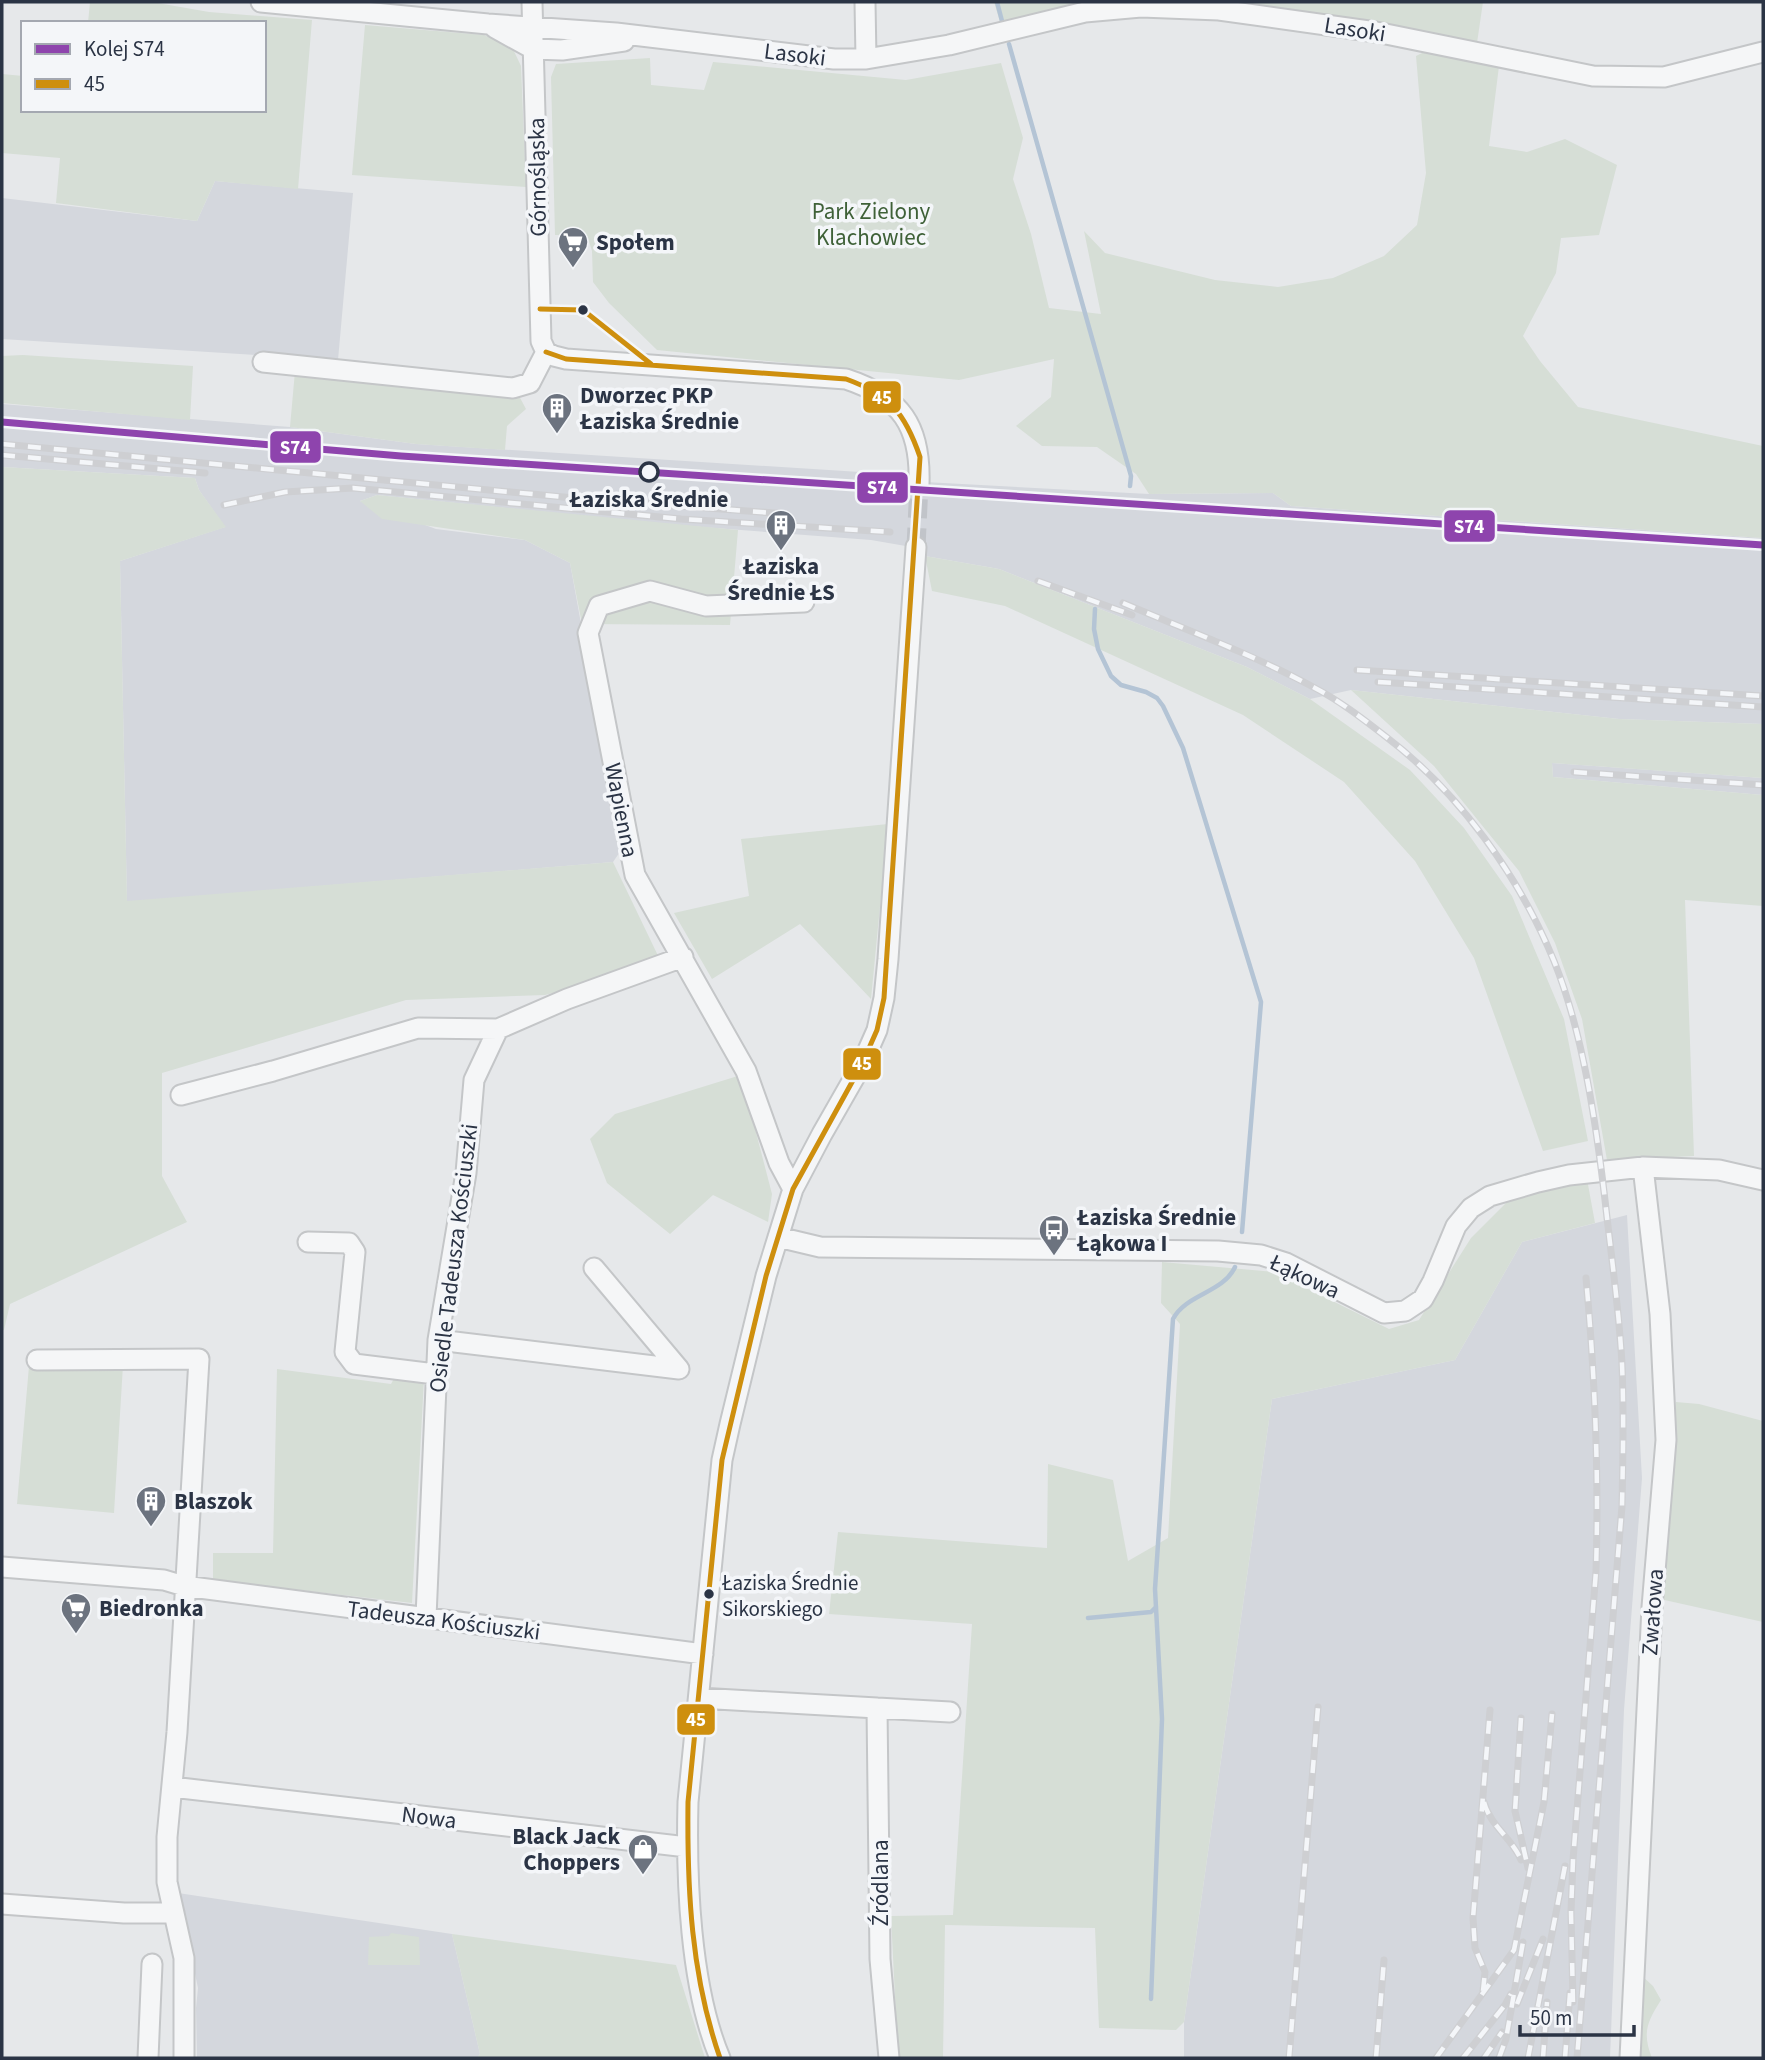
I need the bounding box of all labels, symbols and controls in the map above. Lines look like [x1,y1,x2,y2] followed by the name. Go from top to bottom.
[1322,8,1388,51] street label: Lasoki
[21,21,266,112] legend
[84,34,165,64] text: Kolej S74
[762,34,828,75] street label: Lasoki
[84,69,105,99] text: 45
[520,117,555,237] street label: Górnośląska
[812,195,931,254] park label: Park Zielony Klachowiec
[556,225,590,269] supermarket icon: Społem
[596,226,675,259] place label: Społem
[576,303,590,317] unlabelled marker
[579,379,739,438] place label: Dworzec PKP Łaziska Średnie
[862,380,902,414] line badge: 45
[872,385,892,412] text: 45
[540,391,574,435] building icon: Dworzec PKP Łaziska Średnie
[269,430,322,464] line badge: S74
[280,435,310,462] text: S74
[639,462,659,482] marker: Łaziska Średnie
[856,471,909,504] line badge: S74
[867,475,897,502] text: S74
[568,483,729,516] place label: Łaziska Średnie
[764,508,798,552] building icon: Łaziska Średnie ŁS
[1443,509,1496,543] line badge: S74
[1454,514,1484,541] text: S74
[727,550,835,609] place label: Łaziska Średnie ŁS
[596,760,647,860] street label: Wapienna
[842,1047,882,1081] line badge: 45
[852,1051,872,1078] text: 45
[421,1122,486,1395] street label: Osiedle Tadeusza Kościuszki
[1076,1201,1236,1260] place label: Łaziska Średnie Łąkowa I
[1037,1213,1071,1257] bus stop icon: Łaziska Średnie Łąkowa I
[1263,1245,1345,1307] street label: Łąkowa
[134,1484,168,1528] building icon: Blaszok
[174,1485,253,1518] place label: Blaszok
[1633,1567,1672,1657] street label: Zwałowa
[721,1568,858,1624] place label: Łaziska Średnie Sikorskiego
[702,1587,716,1601] marker: Łaziska Średnie Sikorskiego
[59,1591,93,1635] supermarket icon: Biedronka
[99,1592,204,1625] place label: Biedronka
[345,1592,542,1649] street label: Tadeusza Kościuszki
[676,1703,716,1736] line badge: 45
[686,1707,706,1734] text: 45
[400,1798,458,1837] street label: Nowa
[512,1820,620,1879] place label: Black Jack Choppers
[626,1832,660,1876] shop icon: Black Jack Choppers
[864,1839,897,1927] street label: Źródlana
[1520,1994,1634,2038] scale bar
[1530,2003,1572,2033] text: 50 m

